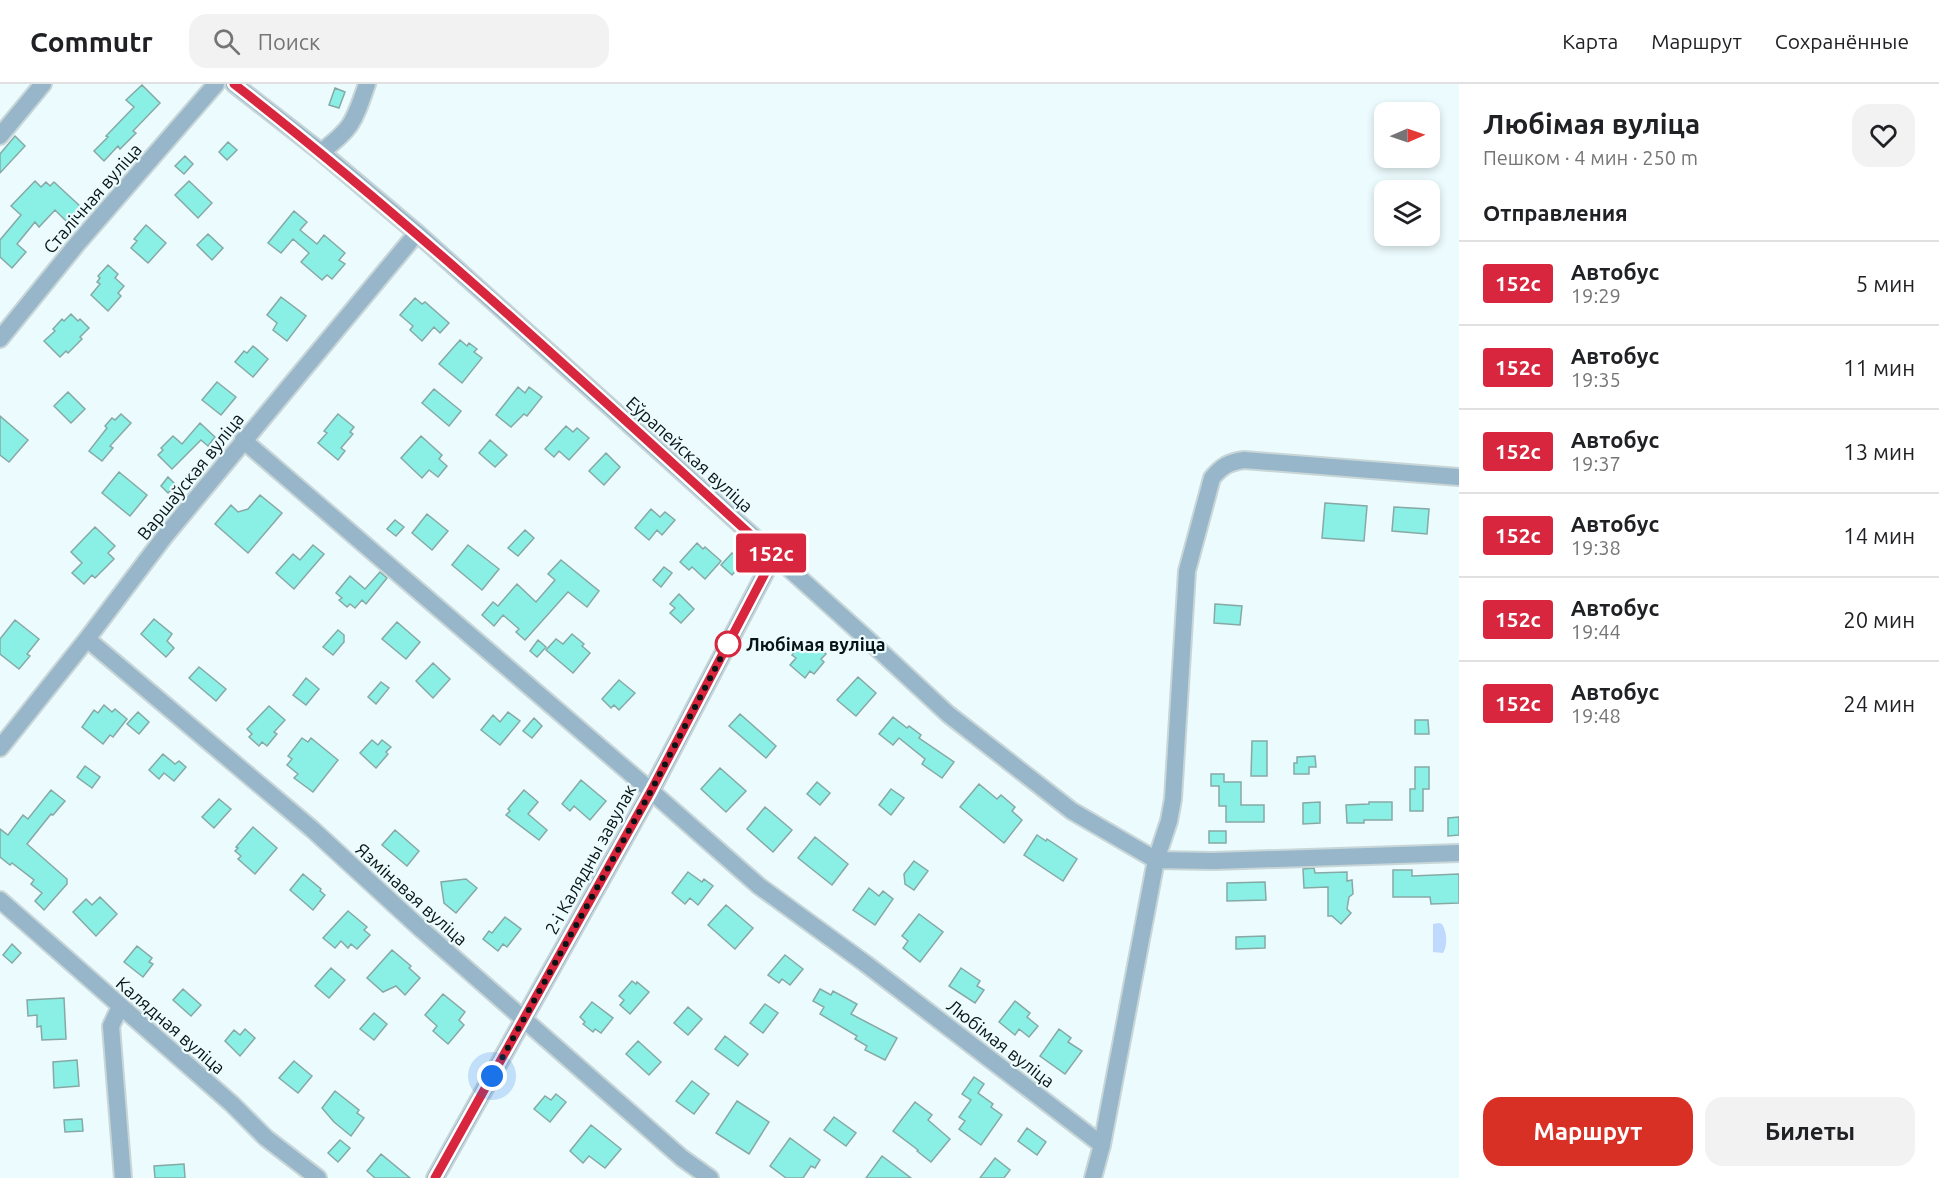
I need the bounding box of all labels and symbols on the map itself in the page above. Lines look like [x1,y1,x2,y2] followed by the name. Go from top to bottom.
[1374,102,1440,168] north arrow
[39,139,145,257] street label: Сталічная вуліца
[623,392,757,516] street label: Еўрапейская вуліца
[133,409,247,543] street label: Варшаўская вуліца
[729,534,813,572] line badge: 152с
[715,631,741,657] marker: Любімая вуліца
[746,634,886,654] place label: Любімая вуліца
[541,781,639,937] street label: 2-і Калядны завулак
[352,839,472,949] street label: Язмінавая вуліца
[113,972,229,1078] street label: Калядная вуліца
[943,995,1059,1091] street label: Любімая вуліца
[477,1061,507,1091] your location

